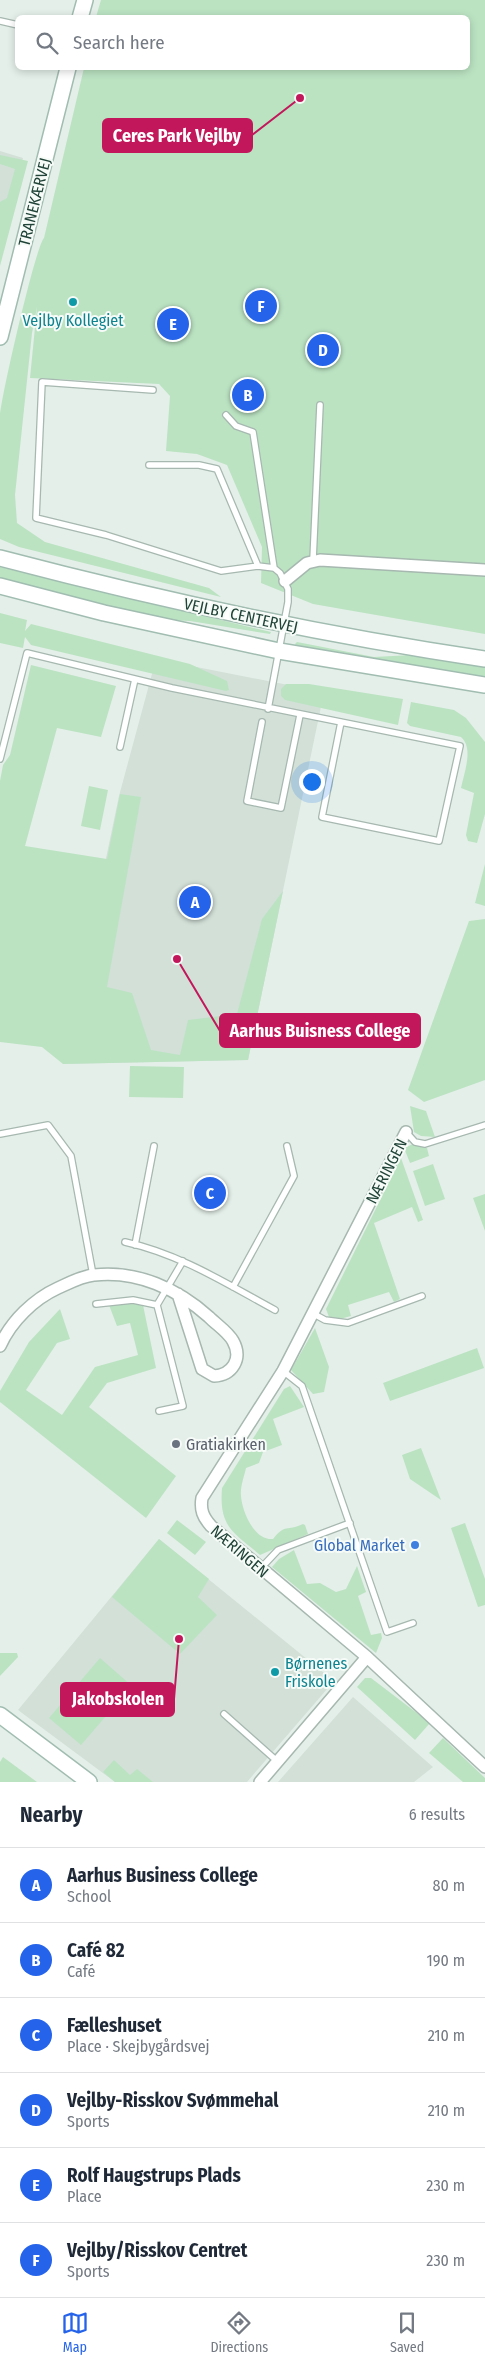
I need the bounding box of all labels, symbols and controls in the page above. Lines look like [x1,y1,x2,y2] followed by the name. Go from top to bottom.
[15,15,470,70] search box
[33,29,61,57] icon: search
[73,31,165,54] text: Search here
[103,119,252,152] callout: Ceres Park Vejlby
[113,125,242,147] text: Ceres Park Vejlby
[14,156,55,248] street label: TRANEKÆRVEJ
[245,287,277,325] pin: F
[67,296,79,308] marker: Vejlby Kollegiet
[157,305,189,343] pin: E
[23,311,124,330] place label: Vejlby Kollegiet
[307,331,339,369] pin: D
[232,376,264,414] pin: B
[182,594,300,637] street label: VEJLBY CENTERVEJ
[299,769,325,795] your location
[179,883,211,921] pin: A
[220,1014,420,1047] callout: Aarhus Buisness College
[229,1020,410,1042] text: Aarhus Buisness College
[362,1136,411,1207] street label: NÆRINGEN
[194,1174,226,1212] pin: C
[186,1435,266,1454] place label: Gratiakirken
[170,1438,182,1450] marker: Gratiakirken
[207,1521,272,1582] street label: NÆRINGEN
[314,1536,406,1555] place label: Global Market
[409,1539,421,1551] marker: Global Market
[285,1654,347,1691] place label: Børnenes Friskole
[269,1666,281,1678] marker: Børnenes Friskole
[61,1683,174,1716] callout: Jakobskolen
[71,1688,164,1710] text: Jakobskolen
[20,1802,82,1828] text: Nearby
[409,1805,465,1824] text: 6 results
[67,1864,258,1887] text: Aarhus Business College
[32,1876,40,1895] text: A
[433,1876,465,1895] text: 80 m
[67,1887,111,1906] text: School
[67,1939,125,1962] text: Café 82
[32,1951,40,1970] text: B
[427,1951,465,1970] text: 190 m
[67,1962,95,1981] text: Café
[67,2014,162,2037] text: Fælleshuset
[32,2026,40,2045] text: C
[428,2026,465,2045] text: 210 m
[67,2037,210,2056] text: Place · Skejbygårdsvej
[67,2089,278,2112] text: Vejlby-Risskov Svømmehal
[31,2101,41,2120] text: D
[428,2101,465,2120] text: 210 m
[67,2112,110,2131] text: Sports
[67,2164,241,2187] text: Rolf Haugstrups Plads
[32,2176,40,2195] text: E
[426,2176,465,2195] text: 230 m
[67,2187,102,2206] text: Place
[67,2239,247,2262] text: Vejlby/Risskov Centret
[32,2251,40,2270] text: F
[426,2251,465,2270] text: 230 m
[67,2262,110,2281] text: Sports
[61,2309,89,2356] tab: Map
[210,2309,268,2356] tab: Directions
[390,2309,424,2356] tab: Saved

